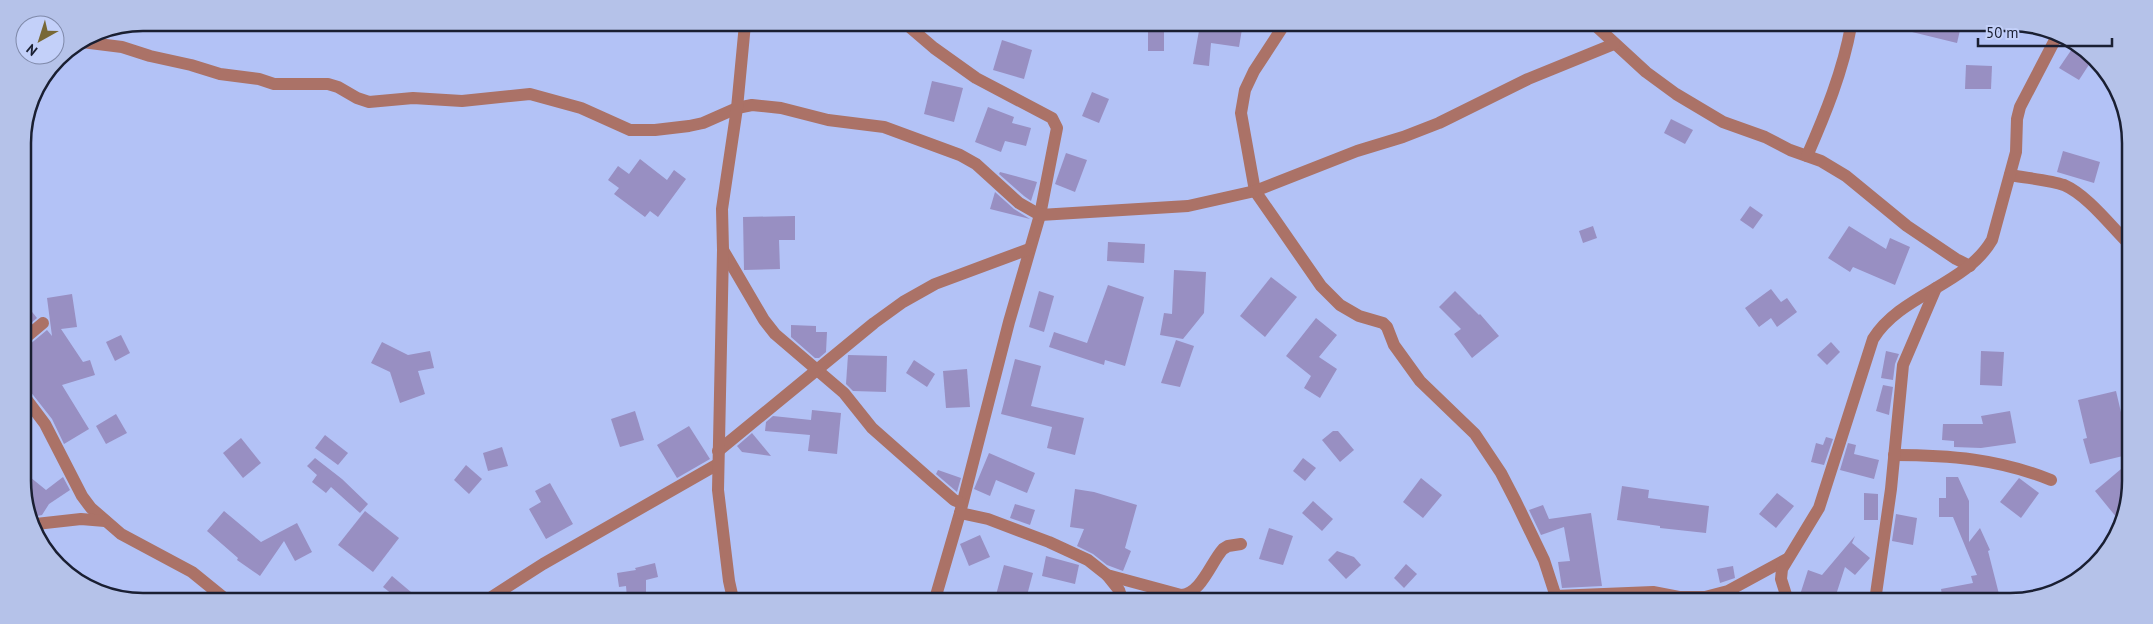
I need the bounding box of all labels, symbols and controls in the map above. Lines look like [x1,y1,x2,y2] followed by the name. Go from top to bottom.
[15,15,65,65] north arrow
[1978,15,2112,47] scale bar
[1986,23,2019,42] text: 50 m
[23,40,41,60] text: N

